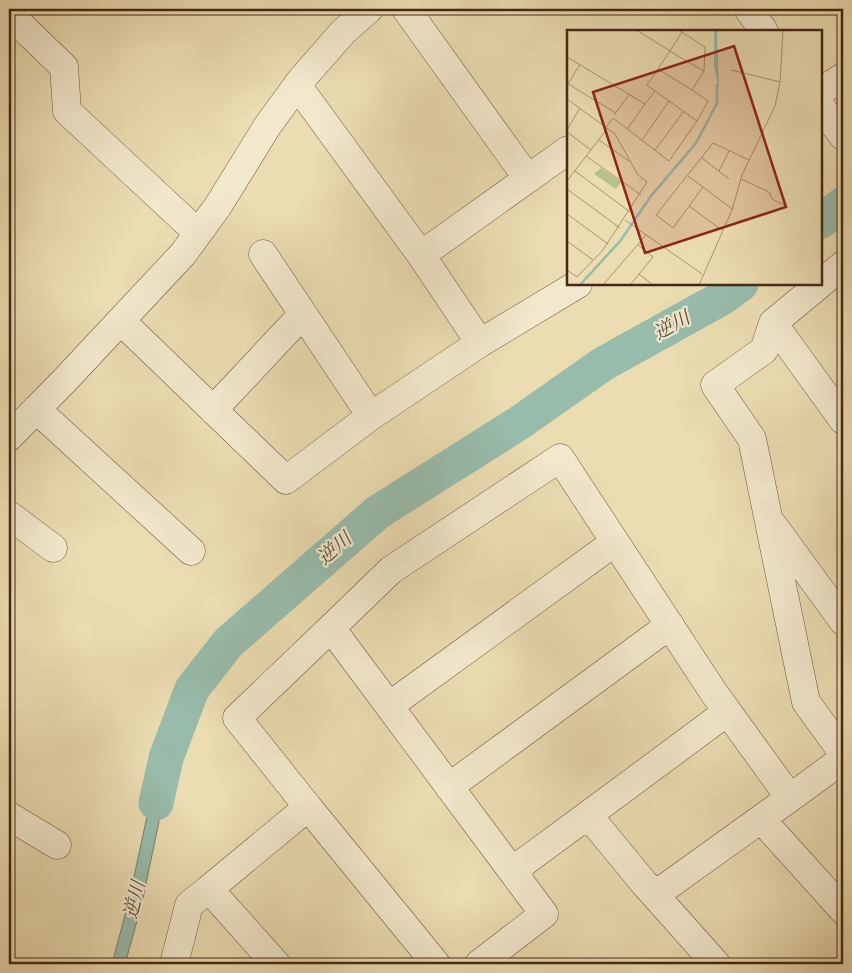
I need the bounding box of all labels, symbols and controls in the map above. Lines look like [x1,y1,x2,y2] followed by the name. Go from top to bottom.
[567,30,822,285] inset map
[650,306,696,345] water label: 逆川
[313,527,358,570] water label: 逆川
[119,877,151,921] water label: 逆川

